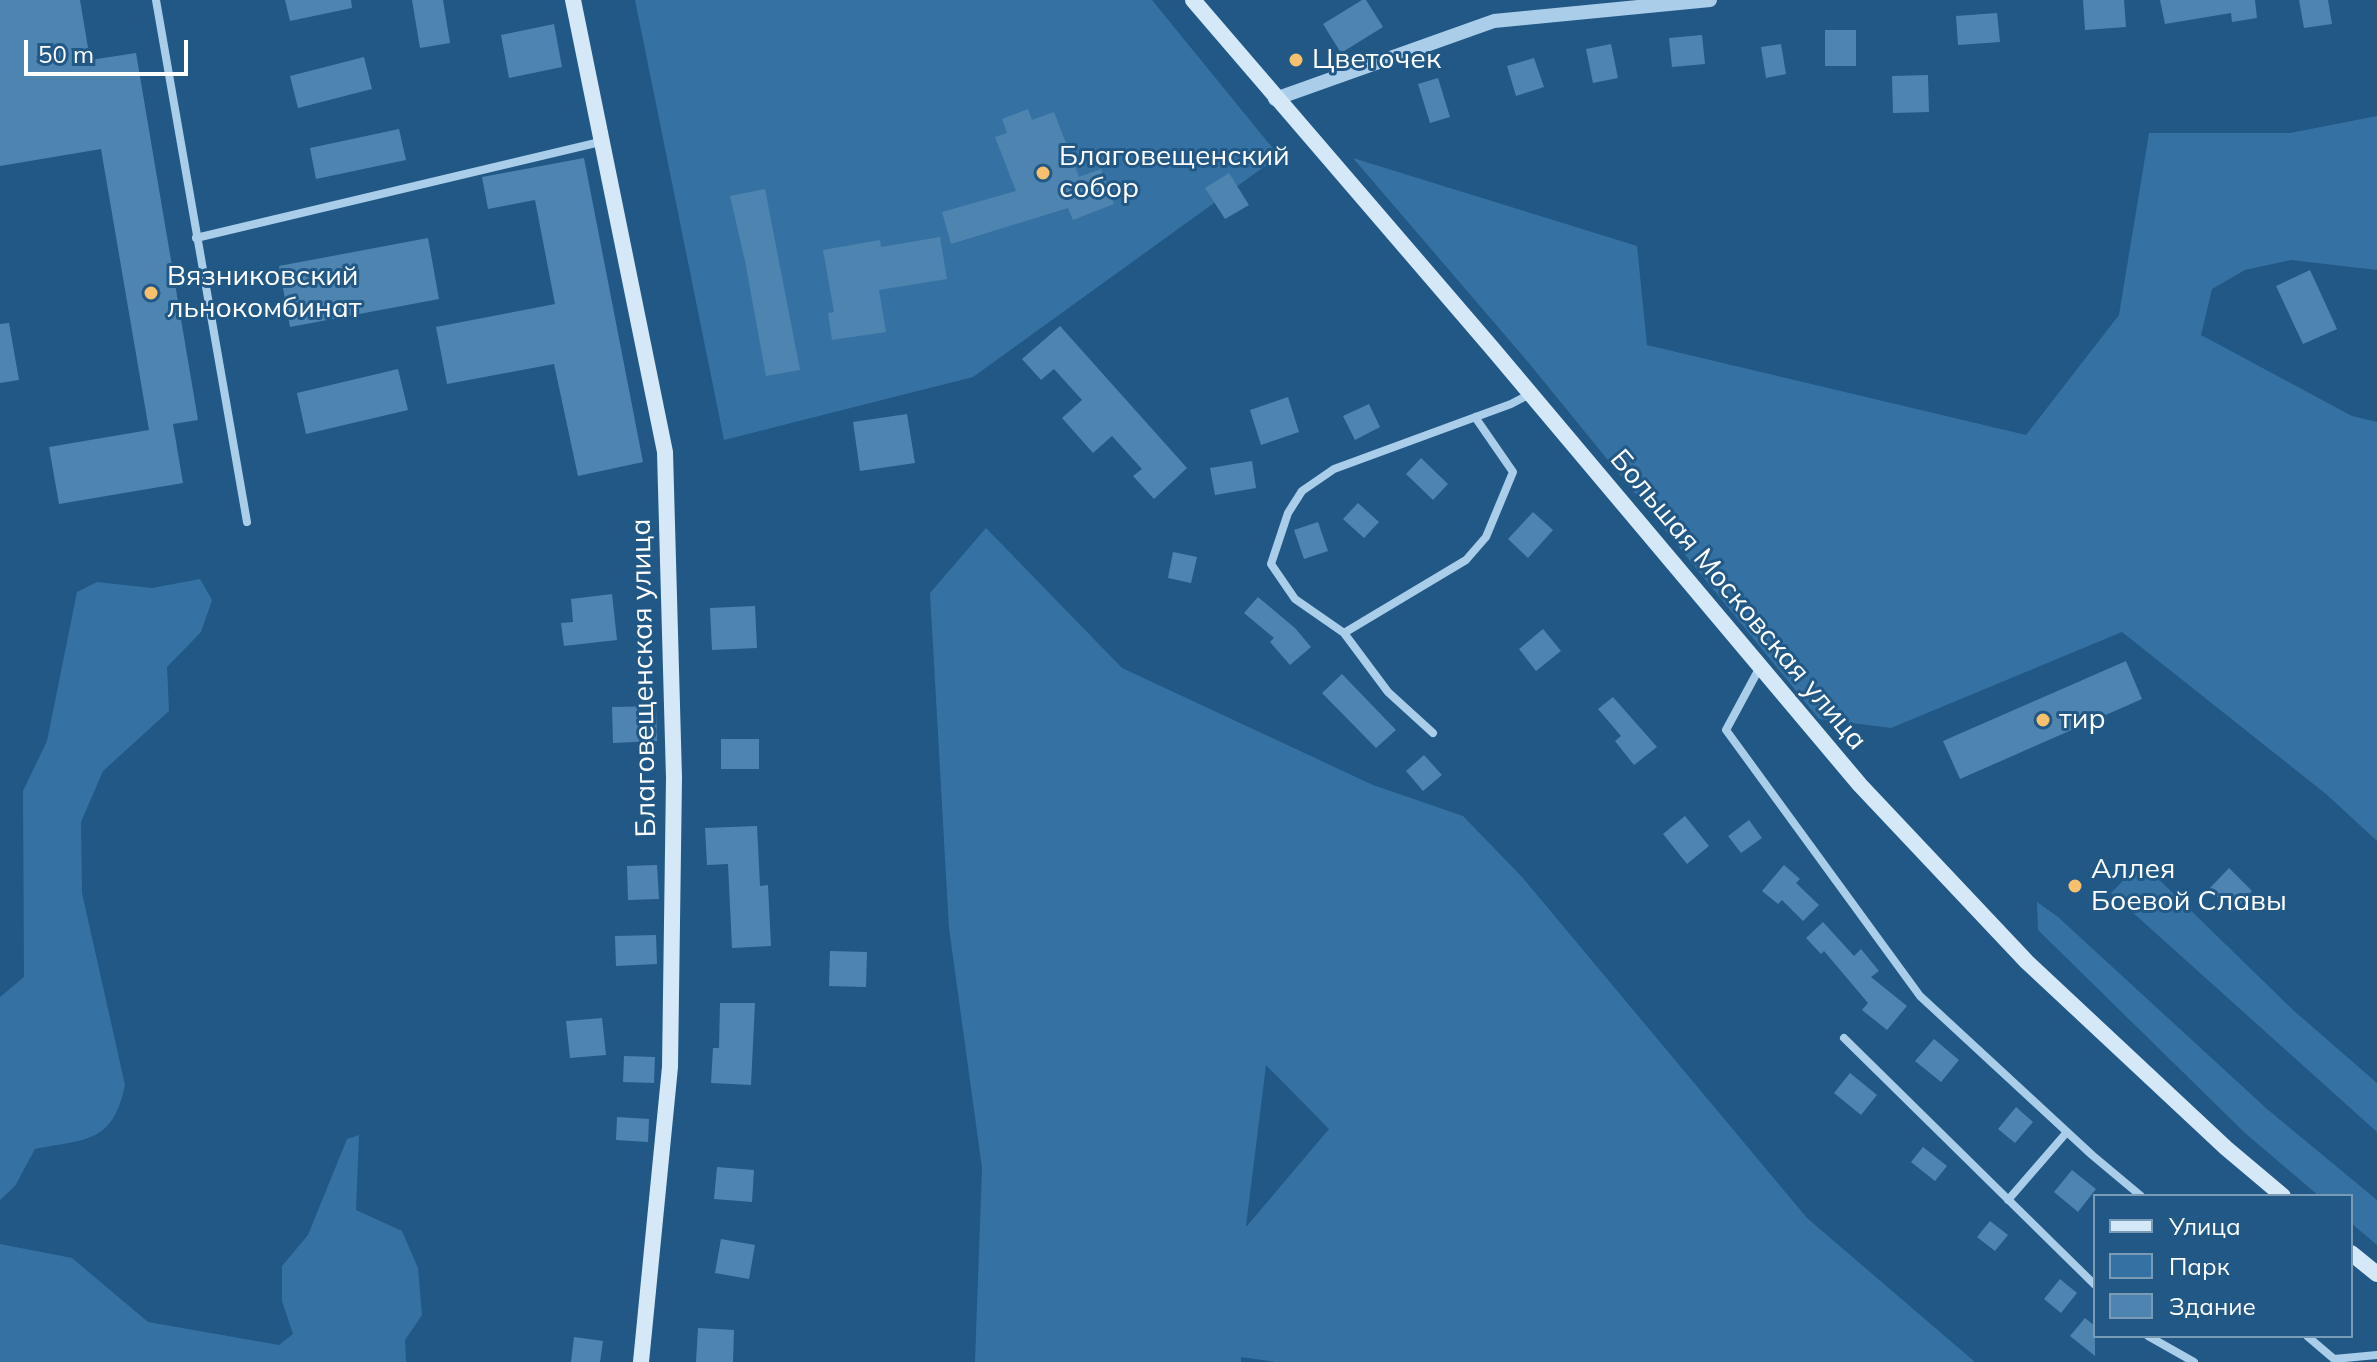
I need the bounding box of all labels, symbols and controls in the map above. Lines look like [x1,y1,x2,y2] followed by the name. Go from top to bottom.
[28,24,192,74] scale bar
[38,39,94,69] text: 50 m
[1312,43,1441,77] place label: Цветочек
[1287,51,1305,69] marker: Цветочек
[1059,140,1290,206] place label: Благовещенский собор
[1034,164,1052,182] marker: Благовещенский собор
[167,260,362,326] place label: Вязниковский льнокомбинат
[142,284,160,302] marker: Вязниковский льнокомбинат
[1603,443,1873,757] street label: Большая Московская улица
[624,518,664,838] street label: Благовещенская улица
[2059,703,2105,737] place label: тир
[2034,711,2052,729] marker: тир
[2091,853,2287,919] place label: Аллея Боевой Славы
[2066,877,2084,895] marker: Аллея Боевой Славы
[2093,1194,2353,1338] legend
[2169,1211,2241,1241] text: Улица
[2169,1251,2230,1281] text: Парк
[2169,1291,2256,1321] text: Здание

